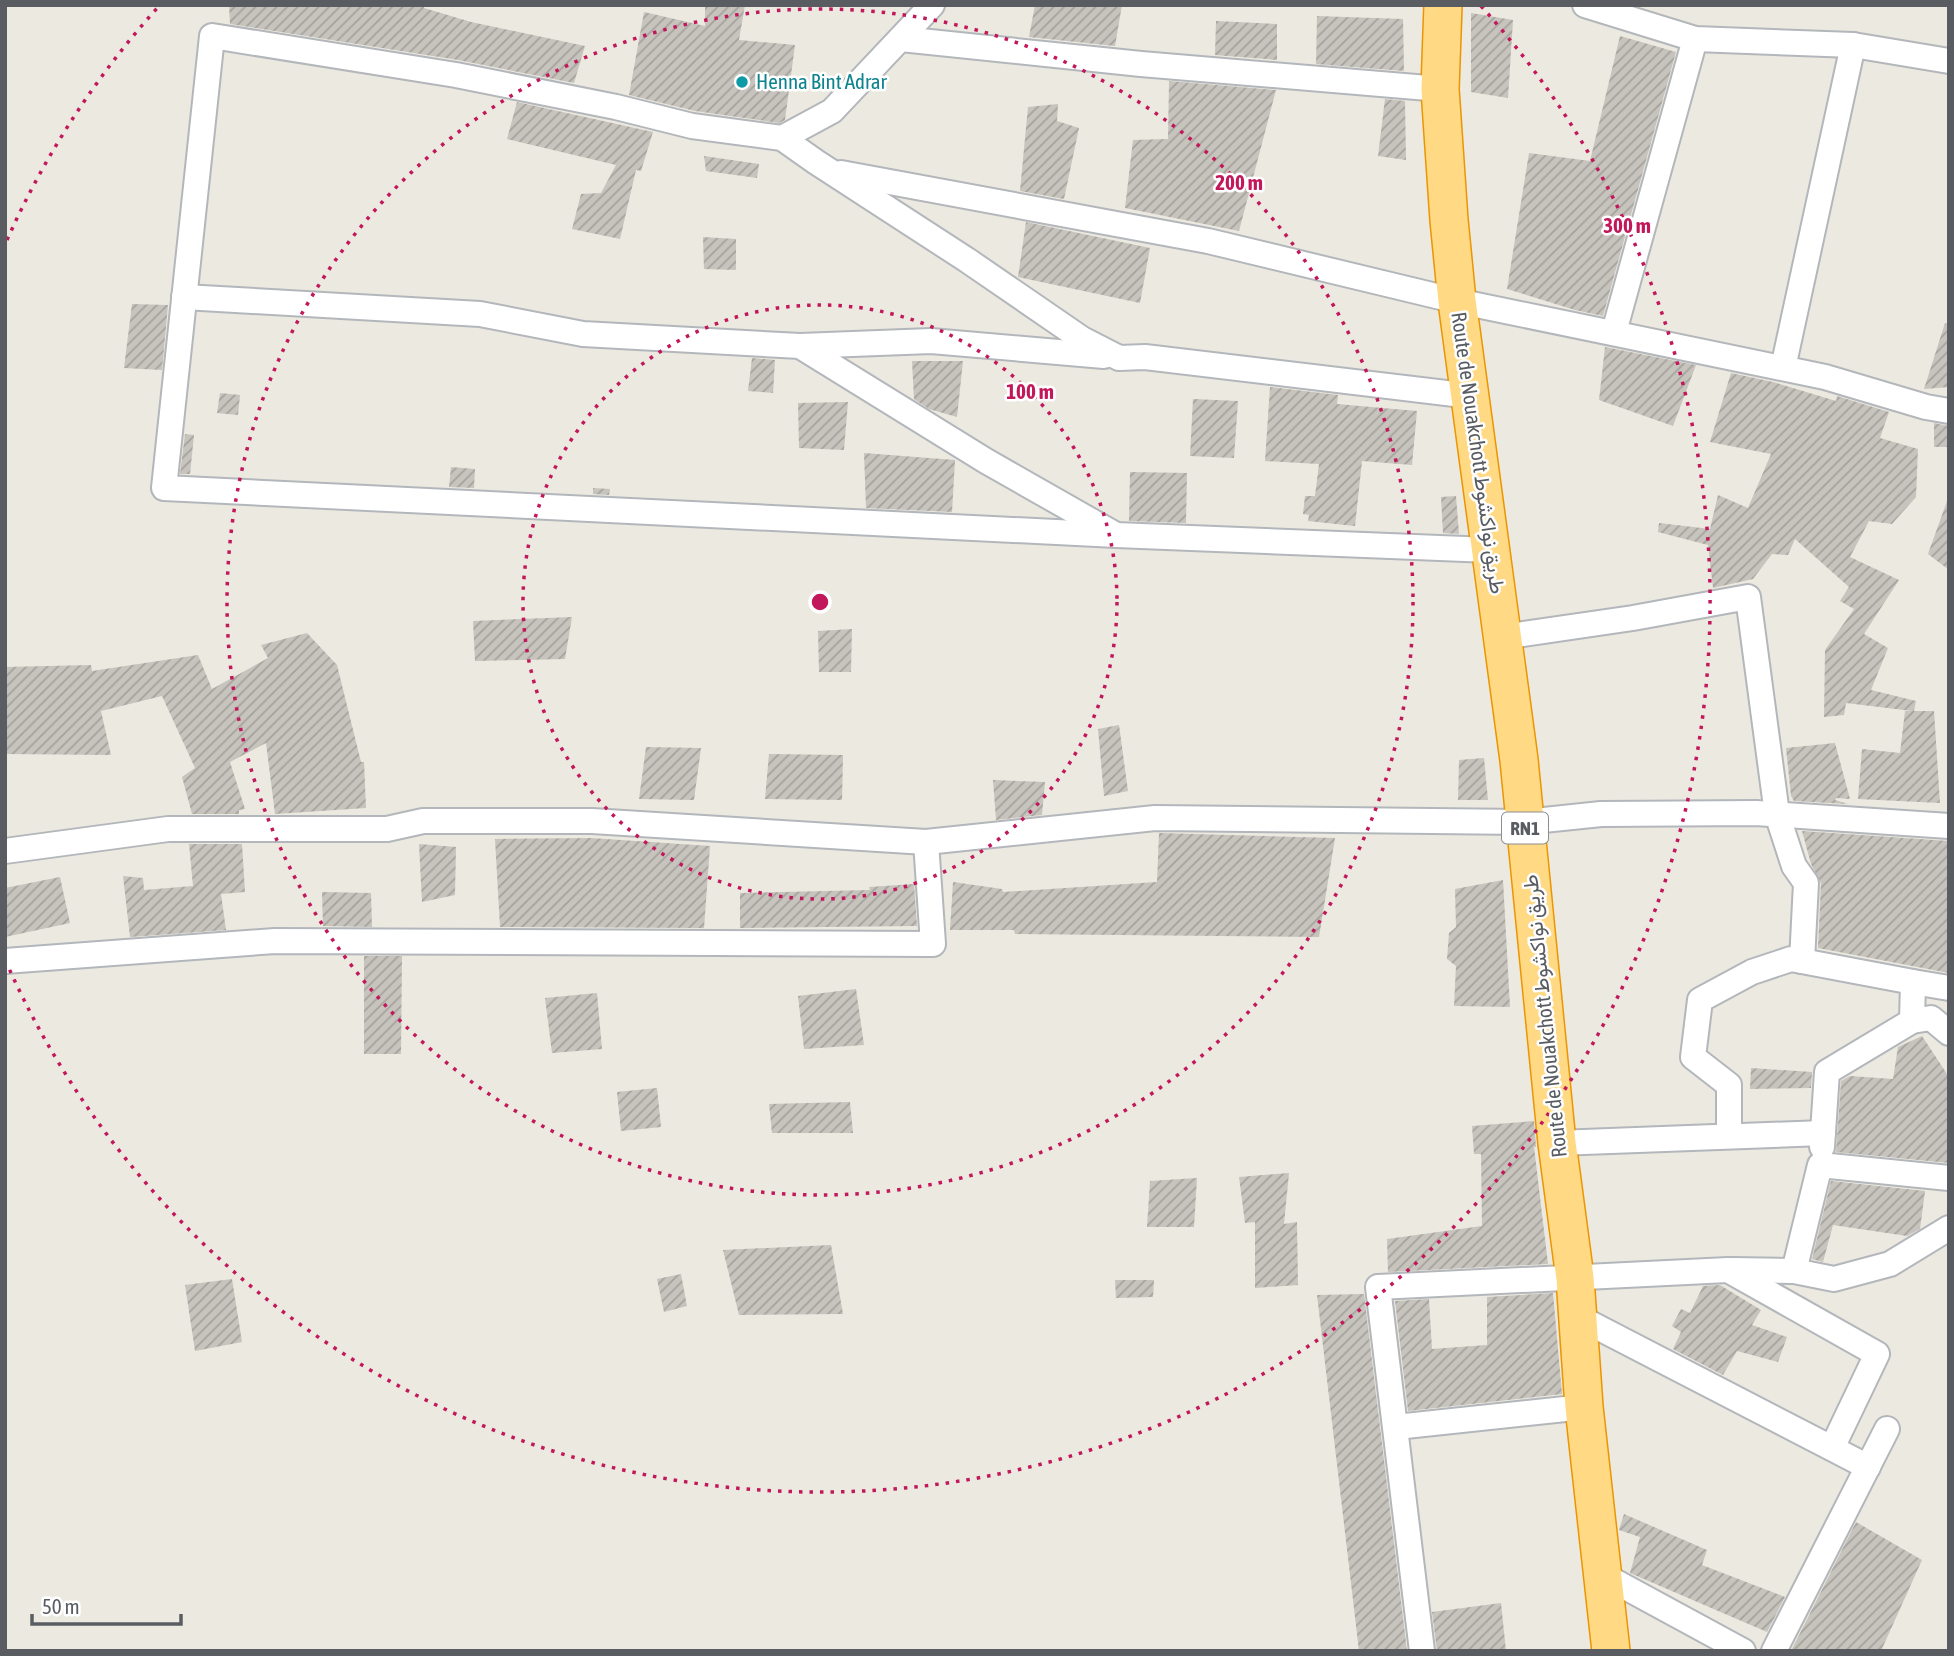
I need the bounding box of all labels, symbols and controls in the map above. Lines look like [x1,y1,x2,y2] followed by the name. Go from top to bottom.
[756,69,887,93] place label: Henna Bint Adrar
[734,74,750,90] marker: Henna Bint Adrar
[1215,170,1263,194] text: 200 m
[1603,213,1651,237] text: 300 m
[1445,310,1511,596] street label: Route de Nouakchott طريق نواكشوط
[1006,379,1054,403] text: 100 m
[808,590,832,614] centre of rings
[1502,813,1548,844] road number: RN1
[1517,873,1573,1159] street label: Route de Nouakchott طريق نواكشوط
[32,1582,180,1626] scale bar
[42,1594,80,1618] text: 50 m

